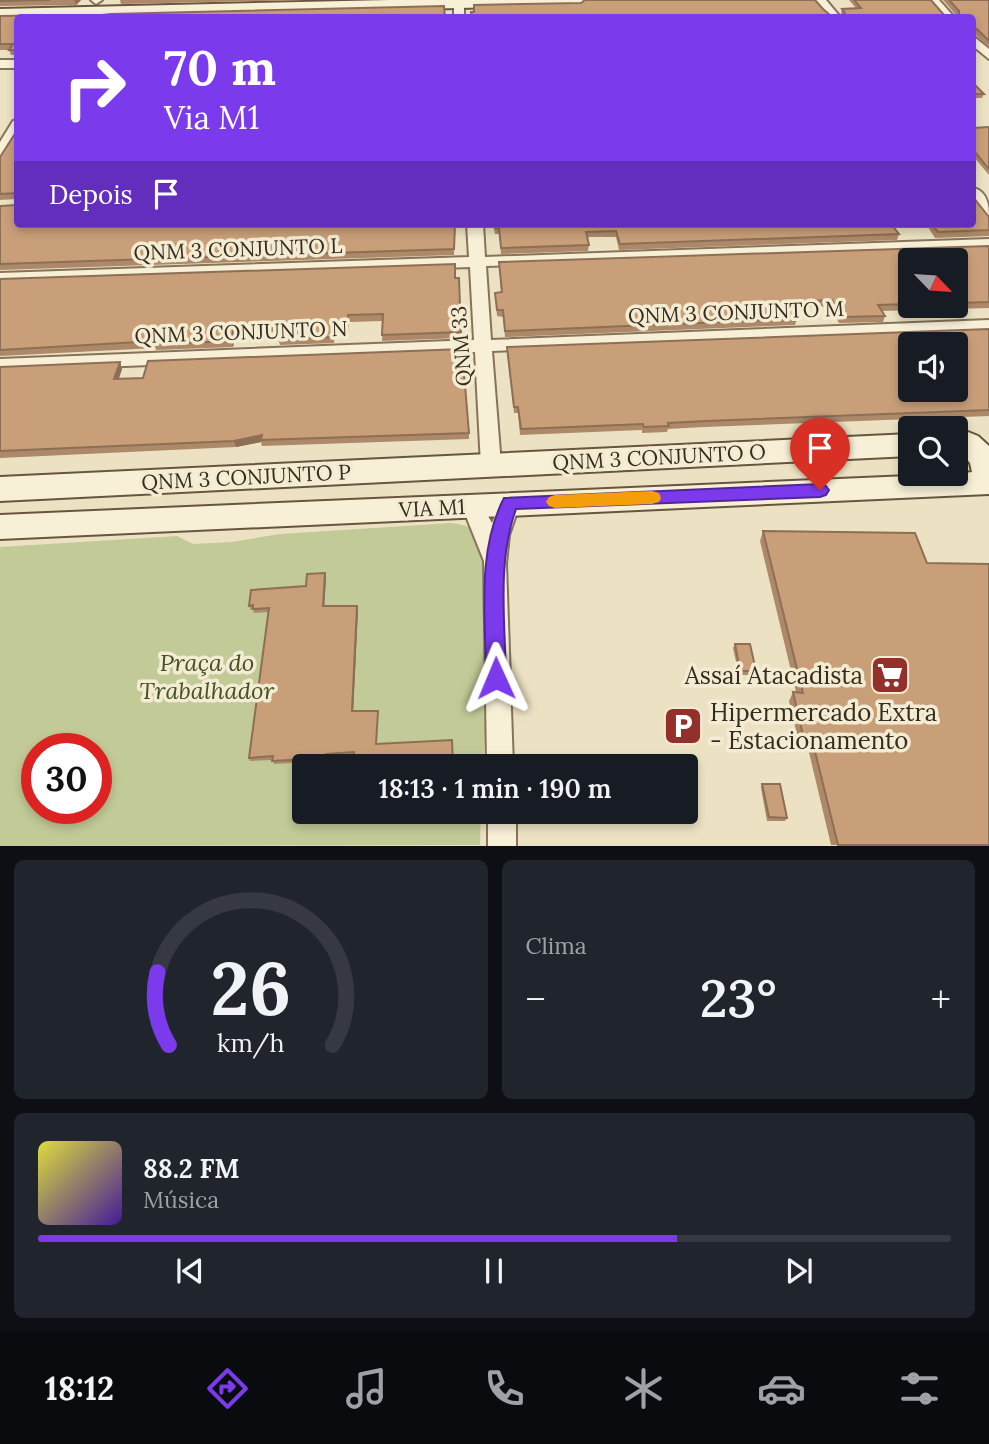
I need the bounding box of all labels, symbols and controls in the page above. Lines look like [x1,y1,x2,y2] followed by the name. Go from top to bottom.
[164,36,276,98] text: 70 m
[49,42,140,133] icon: right
[164,97,259,138] text: Via M1
[147,175,185,213] icon: arrive
[49,178,133,211] text: Depois
[133,232,343,266] street label: QNM 3 CONJUNTO L
[898,248,968,318] north arrow
[898,248,968,486] map controls
[627,295,845,329] street label: QNM 3 CONJUNTO M
[445,305,477,387] street label: QNM 33
[134,315,348,349] street label: QNM 3 CONJUNTO N
[898,332,968,402] button: sound
[898,416,968,486] button: search
[790,418,850,490] pin
[801,429,839,467] icon: arrive
[552,438,766,476] street label: QNM 3 CONJUNTO O
[141,458,352,496] street label: QNM 3 CONJUNTO P
[397,493,466,523] street label: VIA M1
[459,641,533,715] position arrow
[140,647,274,706] park label: Praça do Trabalhador
[869,654,911,696] supermarket icon: Assaí Atacadista
[684,660,863,691] place label: Assaí Atacadista
[710,697,937,756] place label: Hipermercado Extra - Estacionamento
[662,705,704,747] parking icon: Hipermercado Extra - Estacionamento
[21,733,112,824] speed limit sign: 30
[378,772,612,805] text: 18:13 · 1 min · 190 m
[526,931,587,960] text: Clima
[210,943,291,1036] text: 26
[700,965,777,1031] text: 23°
[526,975,546,1023] text: −
[931,975,951,1023] text: +
[217,1027,285,1059] text: km/h
[143,1152,240,1185] text: 88.2 FM
[143,1185,219,1214] text: Música
[171,1252,209,1290] icon: previous
[475,1252,513,1290] icon: pause
[780,1252,818,1290] icon: next
[203,1364,252,1413] icon: directions
[342,1364,391,1413] icon: music
[480,1364,529,1413] icon: phone
[619,1364,668,1413] icon: climate
[757,1364,806,1413] icon: car
[895,1364,944,1413] icon: filters
[45,1368,114,1409] text: 18:12

